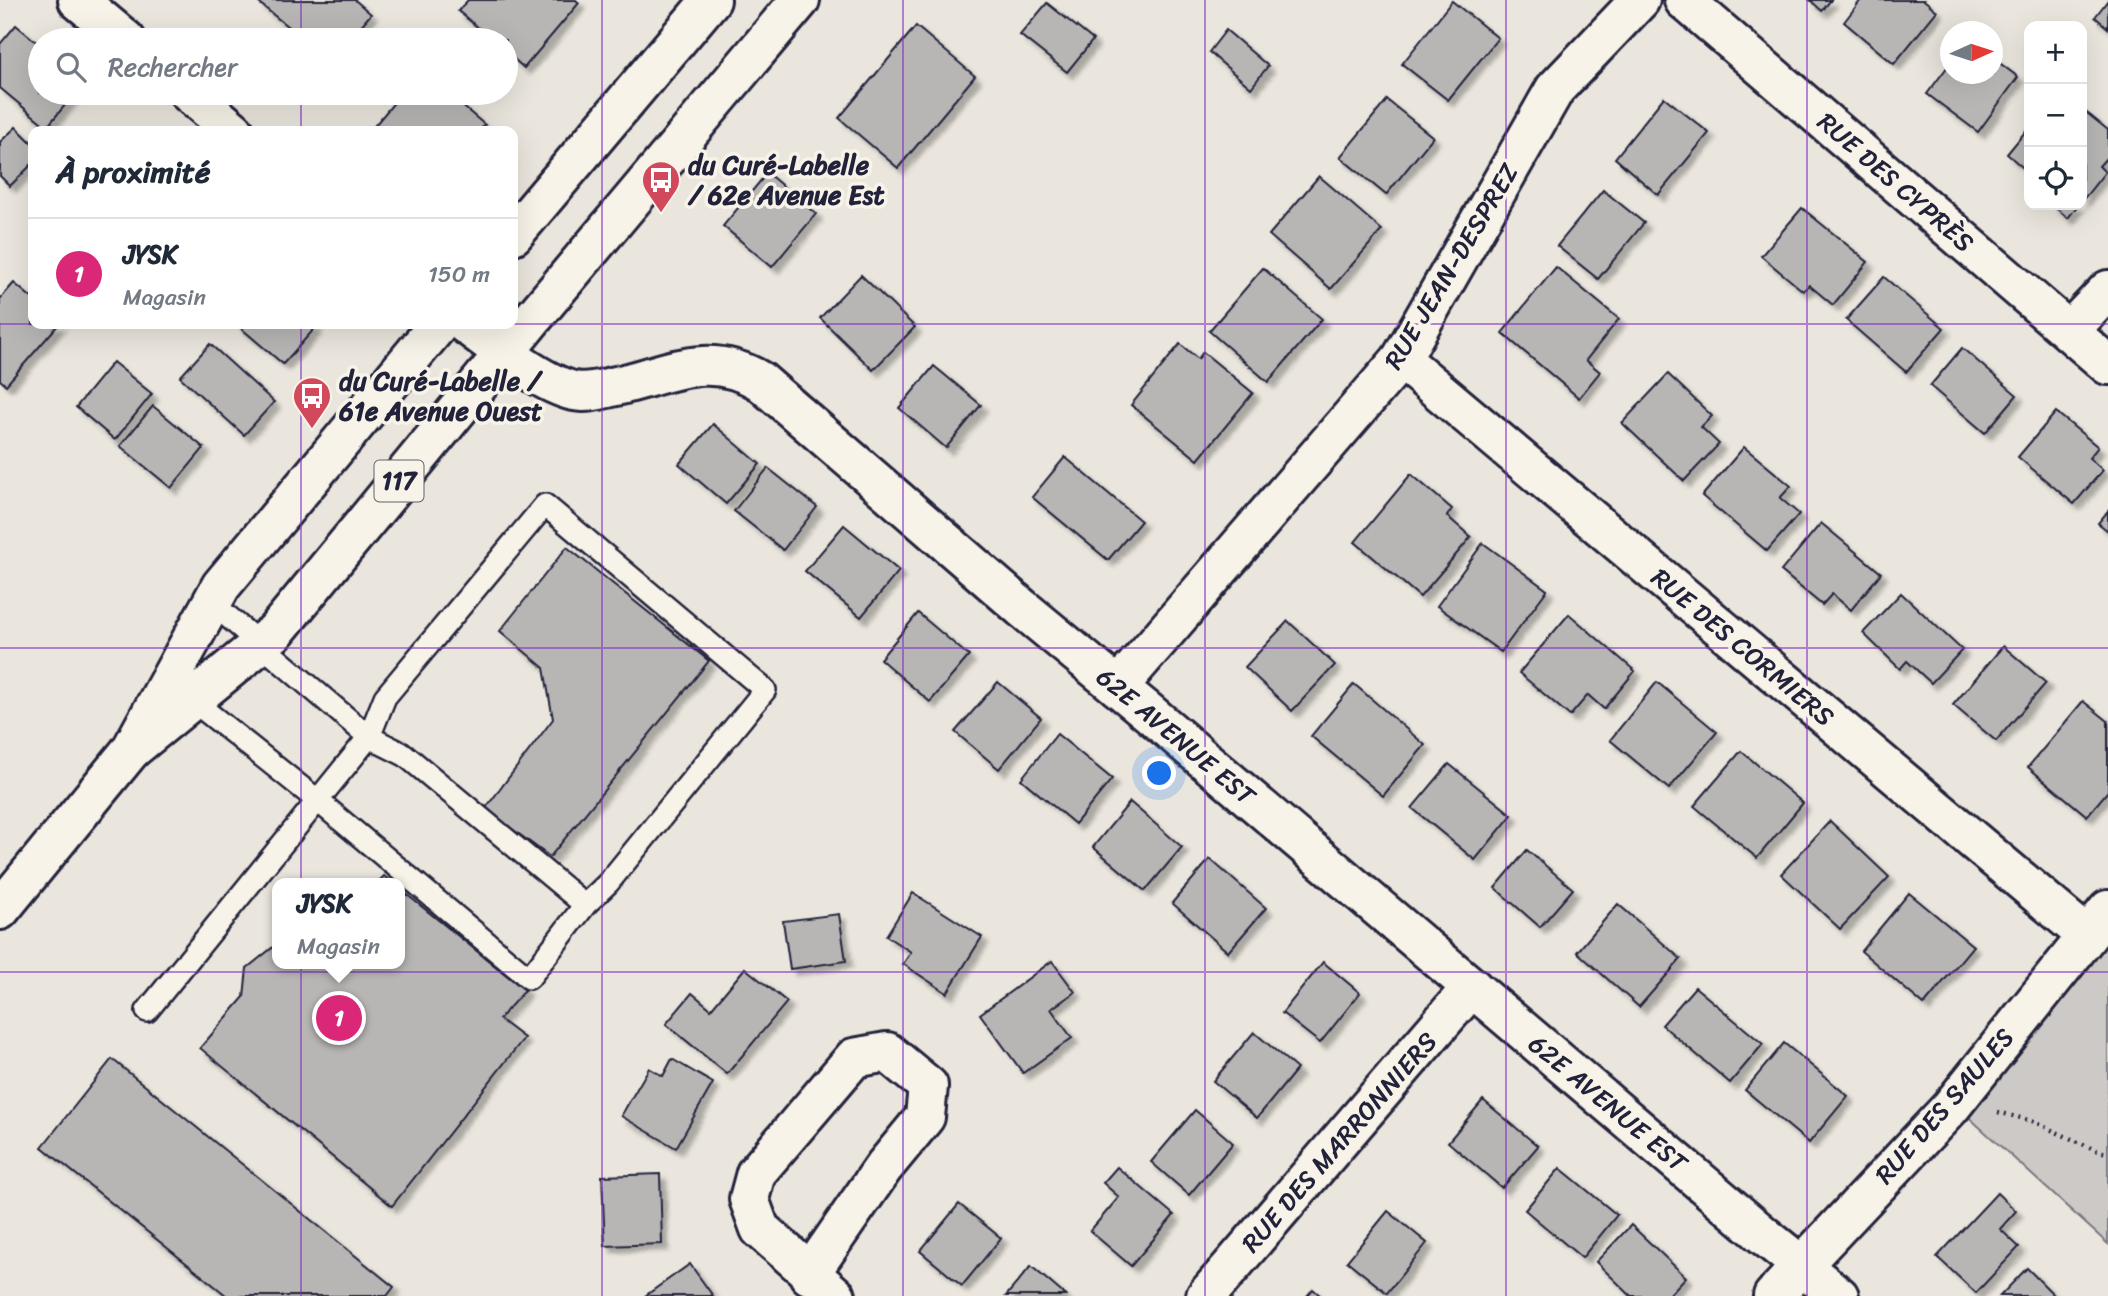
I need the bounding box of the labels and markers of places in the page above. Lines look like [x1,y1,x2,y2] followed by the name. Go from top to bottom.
[687,142,885,218] place label: du Curé-Labelle / 62e Avenue Est
[640,159,682,214] bus stop icon: du Curé-Labelle / 62e Avenue Est
[338,358,543,434] place label: du Curé-Labelle / 61e Avenue Ouest
[291,375,333,430] bus stop icon: du Curé-Labelle / 61e Avenue Ouest
[316,992,362,1044] pin: 1

